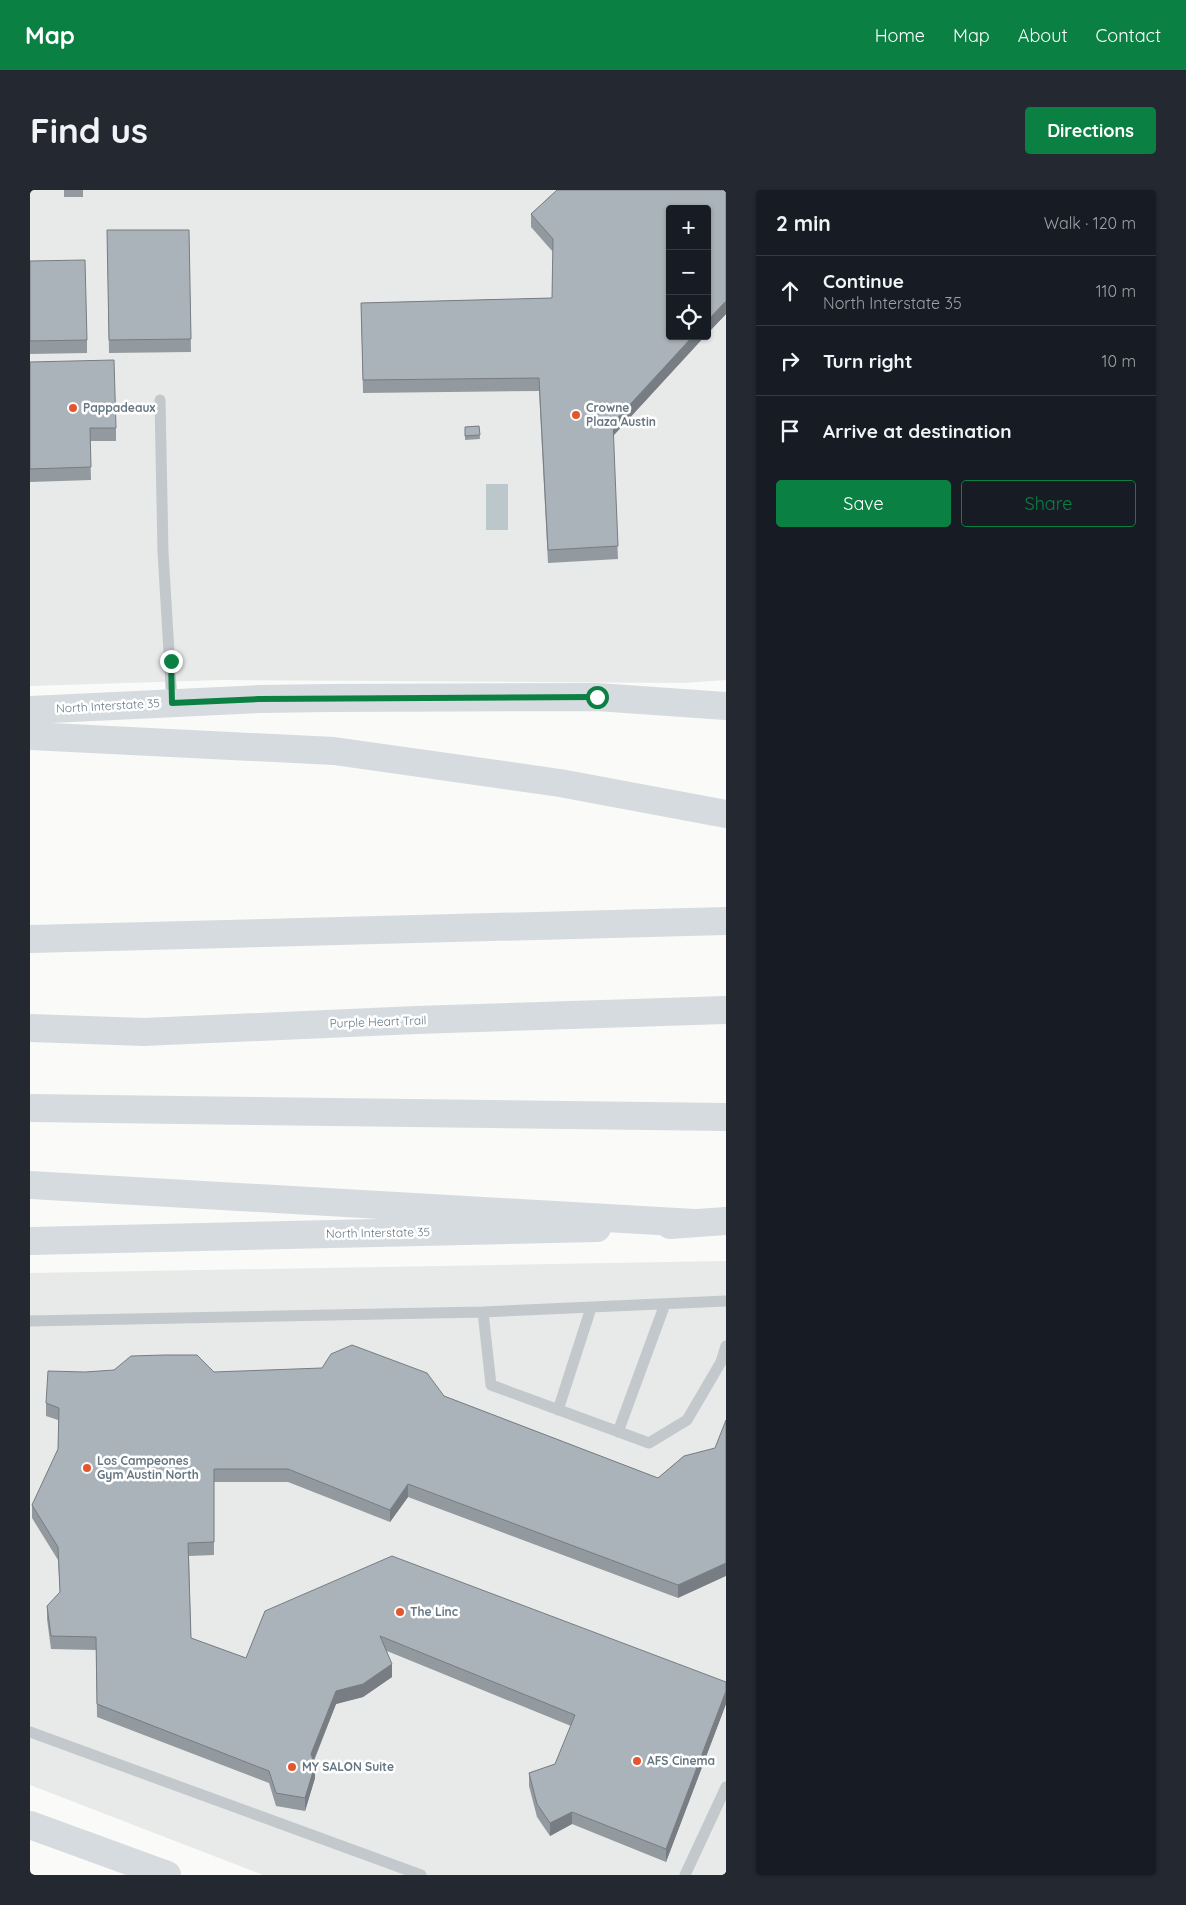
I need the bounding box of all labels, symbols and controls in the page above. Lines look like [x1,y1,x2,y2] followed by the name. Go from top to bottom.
[25,20,75,50] text: Map
[875,24,925,47] text: Home
[953,24,990,47] text: Map
[1018,24,1068,47] text: About
[1096,24,1161,47] text: Contact
[1025,107,1156,154] button: Directions
[30,108,148,152] text: Find us
[666,205,711,340] map controls
[666,205,711,250] button: +
[776,210,831,236] text: 2 min
[1044,213,1136,233] text: Walk · 120 m
[666,250,711,295] button: −
[823,269,904,293] text: Continue
[776,277,804,305] icon: ahead
[1096,281,1136,301] text: 110 m
[823,293,962,313] text: North Interstate 35
[666,295,711,340] button: locate
[776,347,804,375] icon: right
[823,349,912,373] text: Turn right
[1102,351,1136,371] text: 10 m
[83,400,155,415] place label: Pappadeaux
[586,400,656,429] place label: Crowne Plaza Austin
[67,402,79,414] marker: Pappadeaux
[570,409,582,421] marker: Crowne Plaza Austin
[776,417,804,445] icon: arrive
[823,419,1012,443] text: Arrive at destination
[776,480,951,527] button: Save
[961,480,1136,527] button: Share
[160,650,183,673] route end
[586,686,609,709] route start
[56,695,160,716] street label: North Interstate 35
[329,1012,427,1031] street label: Purple Heart Trail
[326,1224,430,1241] street label: North Interstate 35
[97,1453,199,1482] place label: Los Campeones Gym Austin North
[81,1462,93,1474] marker: Los Campeones Gym Austin North
[410,1604,458,1619] place label: The Linc
[394,1606,406,1618] marker: The Linc
[647,1753,715,1768] place label: AFS Cinema
[631,1755,643,1767] marker: AFS Cinema
[302,1759,394,1774] place label: MY SALON Suite
[286,1761,298,1773] marker: MY SALON Suite

